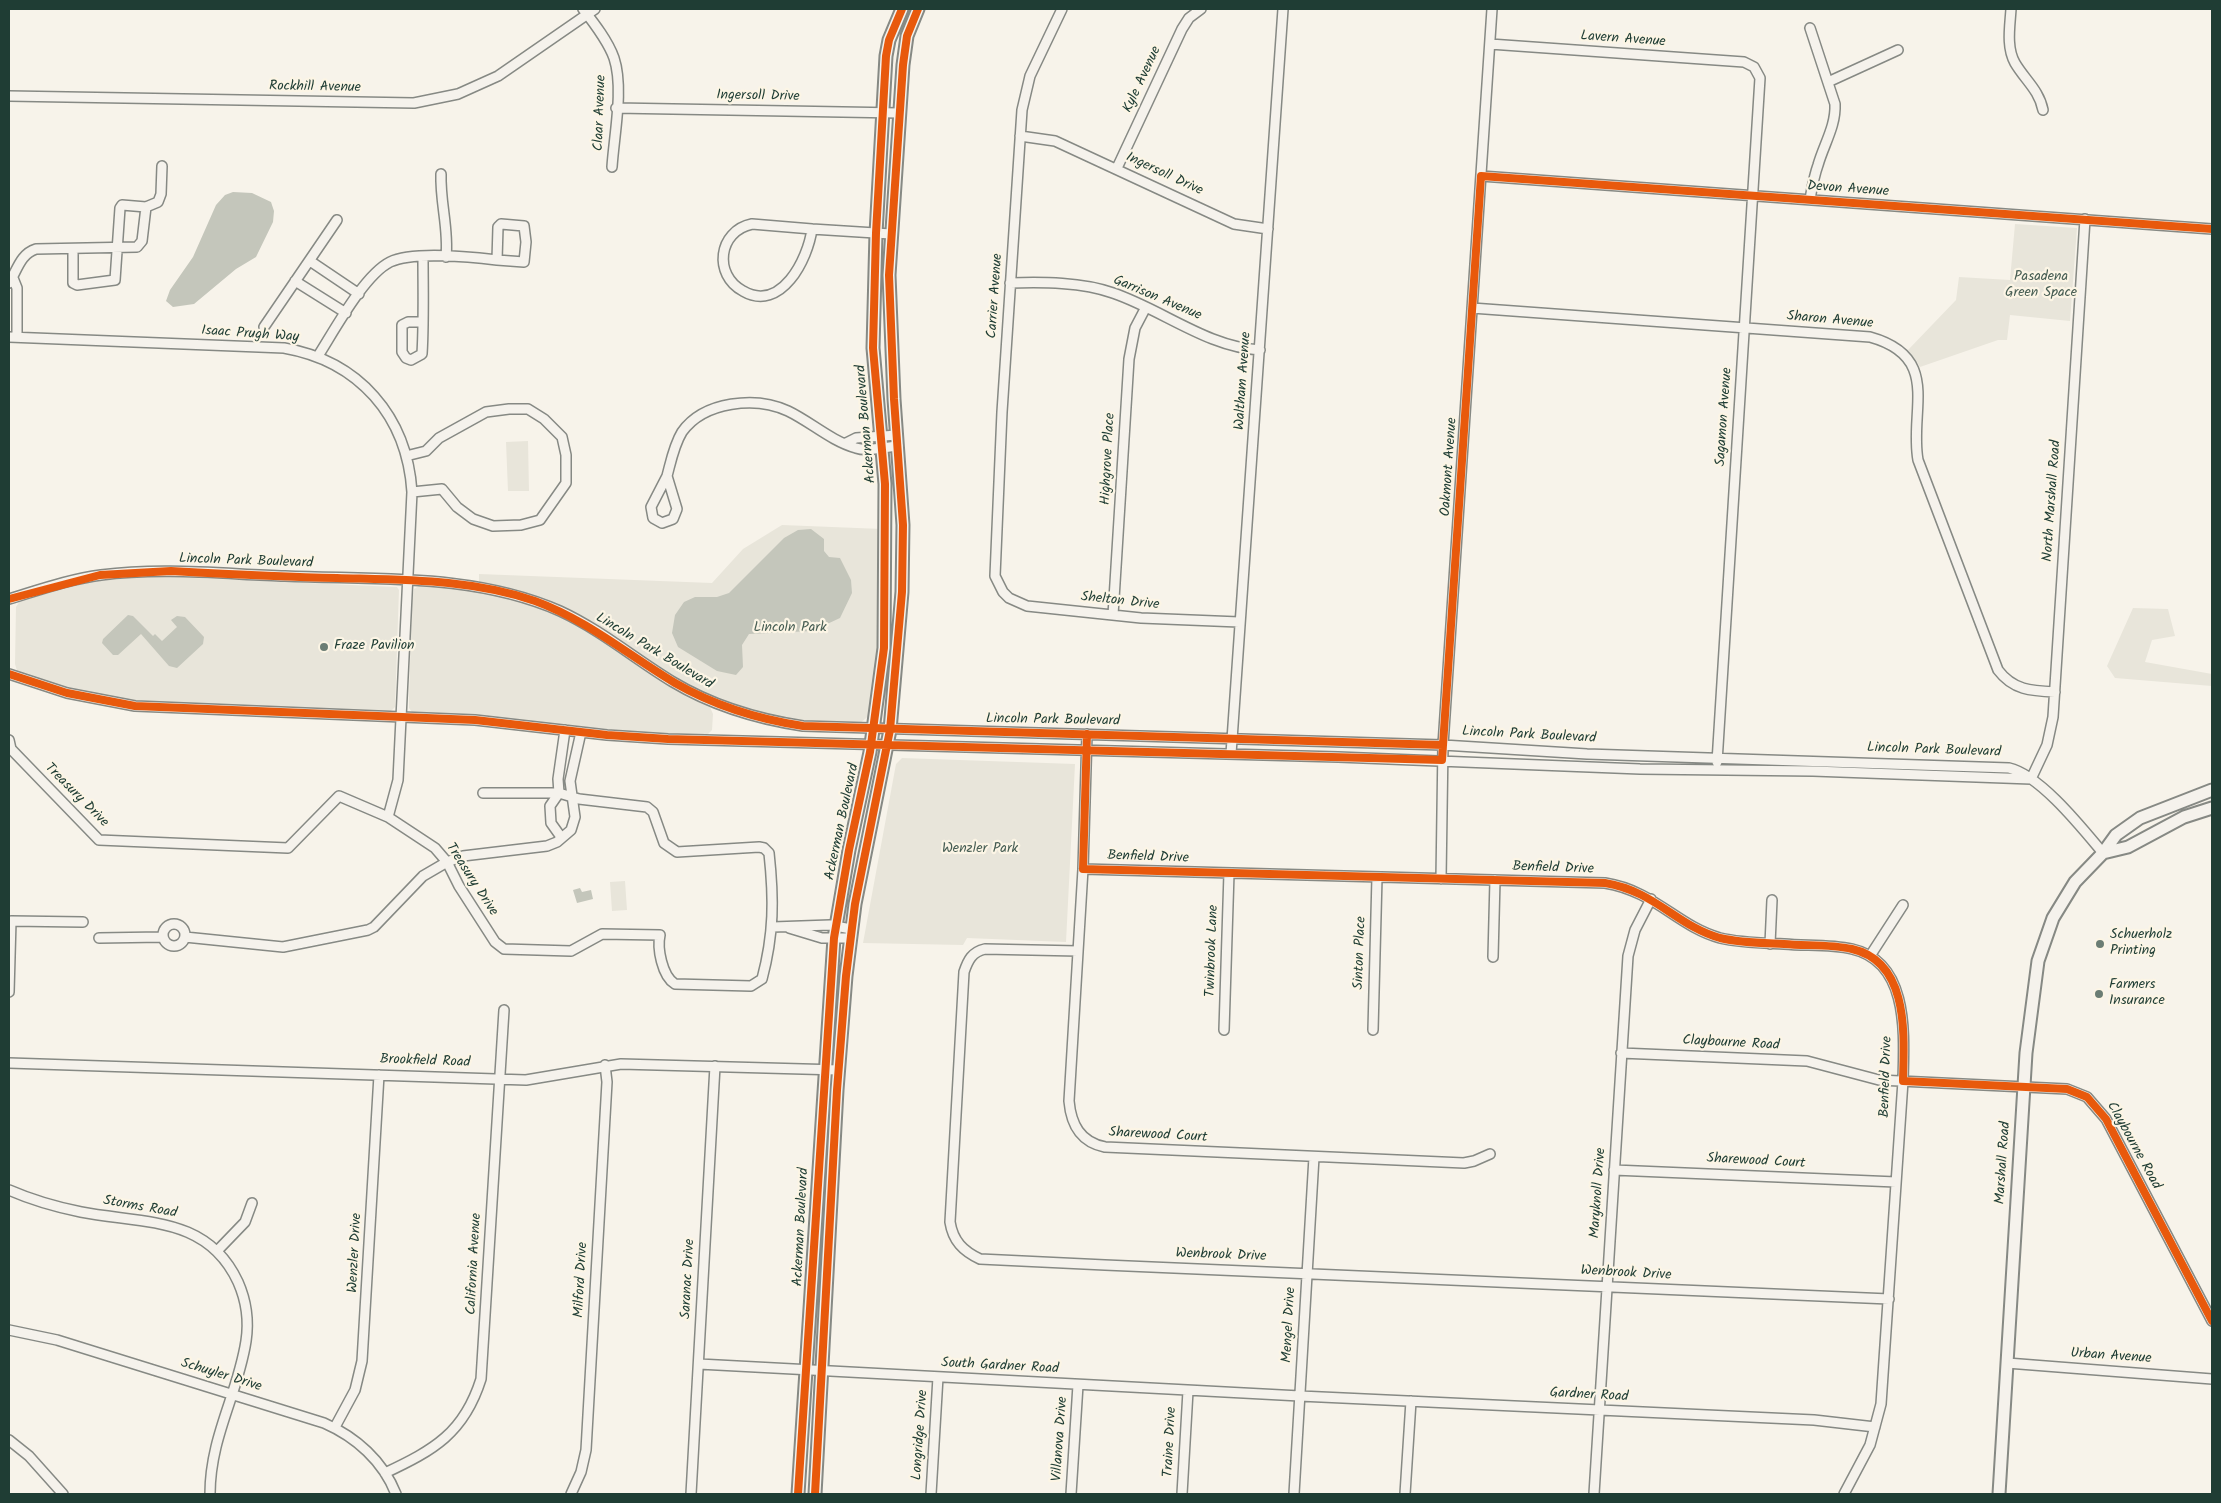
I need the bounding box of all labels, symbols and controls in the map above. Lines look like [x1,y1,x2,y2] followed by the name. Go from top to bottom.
[1580,29,1666,51] street label: Lavern Avenue
[1120,44,1166,116] street label: Kyle Avenue
[591,75,611,151] street label: Claar Avenue
[269,79,361,97] street label: Rockhill Avenue
[716,88,800,106] street label: Ingersoll Drive
[1123,150,1205,200] street label: Ingersoll Drive
[1807,179,1889,201] street label: Devon Avenue
[985,253,1007,339] street label: Carrier Avenue
[2005,270,2077,302] park label: Pasadena Green Space
[1110,273,1204,325] street label: Garrison Avenue
[1786,309,1874,333] street label: Sharon Avenue
[200,323,300,347] street label: Isaac Prugh Way
[1232,331,1256,431] street label: Waltham Avenue
[853,364,881,484] street label: Ackerman Boulevard
[1713,367,1737,467] street label: Sagamon Avenue
[1098,412,1120,506] street label: Highgrove Place
[1438,417,1462,517] street label: Oakmont Avenue
[2040,440,2066,562] street label: North Marshall Road
[179,551,313,573] street label: Lincoln Park Boulevard
[1080,590,1160,614] street label: Shelton Drive
[592,610,716,694] street label: Lincoln Park Boulevard
[754,621,826,637] park label: Lincoln Park
[334,639,415,655] place label: Fraze Pavilion
[318,641,330,653] marker: Fraze Pavilion
[986,711,1120,731] street label: Lincoln Park Boulevard
[1461,724,1597,748] street label: Lincoln Park Boulevard
[1867,740,2001,762] street label: Lincoln Park Boulevard
[40,760,112,832] street label: Treasury Drive
[822,762,864,882] street label: Ackerman Boulevard
[441,840,501,920] street label: Treasury Drive
[942,842,1018,858] park label: Wenzler Park
[1107,848,1189,868] street label: Benfield Drive
[1512,859,1594,879] street label: Benfield Drive
[1203,904,1223,998] street label: Twinbrook Lane
[1351,916,1371,990] street label: Sinton Place
[2110,928,2172,960] place label: Schuerholz Printing
[2094,938,2106,950] marker: Schuerholz Printing
[2109,978,2165,1010] place label: Farmers Insurance
[2093,988,2105,1000] marker: Farmers Insurance
[1682,1033,1780,1055] street label: Claybourne Road
[1877,1036,1897,1118] street label: Benfield Drive
[379,1052,471,1072] street label: Brookfield Road
[2102,1099,2164,1193] street label: Claybourne Road
[1993,1121,2015,1205] street label: Marshall Road
[1108,1125,1208,1147] street label: Sharewood Court
[1587,1147,1611,1239] street label: Maryknoll Drive
[1706,1151,1806,1173] street label: Sharewood Court
[791,1167,813,1287] street label: Ackerman Boulevard
[102,1193,178,1223] street label: Storms Road
[346,1213,366,1293] street label: Wenzler Drive
[464,1213,486,1315] street label: California Avenue
[679,1238,699,1320] street label: Saranac Drive
[572,1242,592,1318] street label: Milford Drive
[1175,1246,1267,1266] street label: Wenbrook Drive
[1580,1263,1672,1285] street label: Wenbrook Drive
[1280,1287,1300,1363] street label: Mengel Drive
[2070,1346,2152,1368] street label: Urban Avenue
[179,1356,263,1396] street label: Schuyler Drive
[941,1356,1059,1378] street label: South Gardner Road
[1549,1386,1629,1406] street label: Gardner Road
[909,1389,933,1481] street label: Longridge Drive
[1050,1396,1072,1482] street label: Villanova Drive
[1161,1406,1181,1478] street label: Traine Drive

